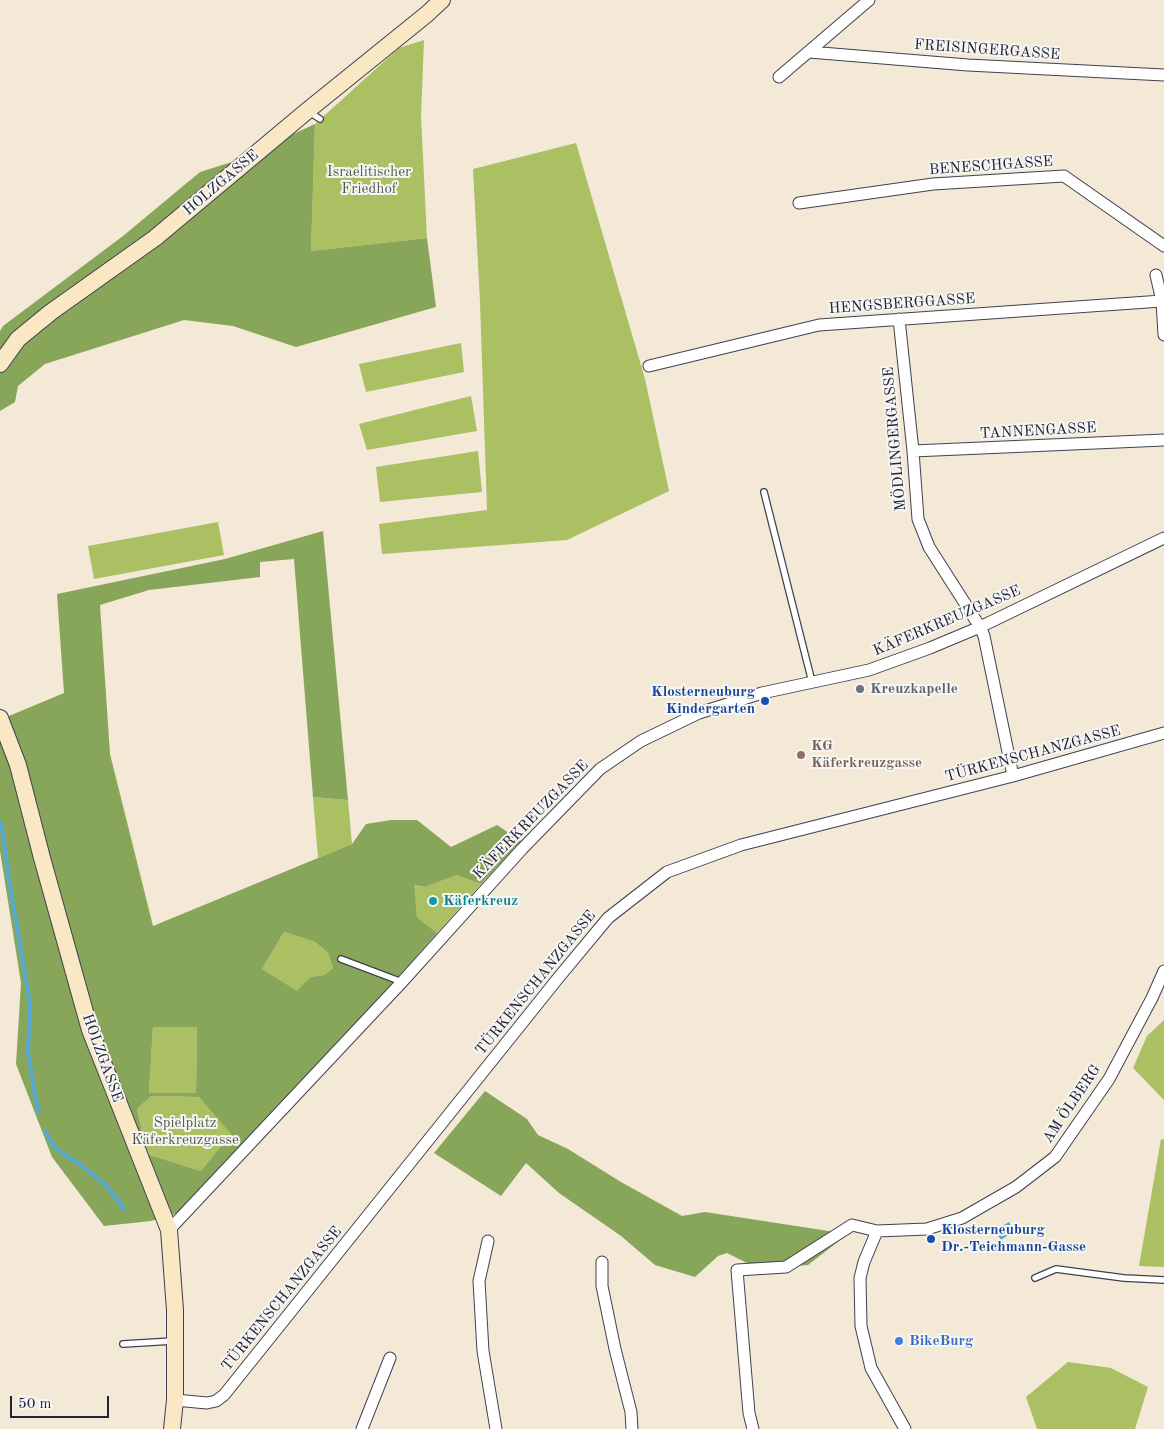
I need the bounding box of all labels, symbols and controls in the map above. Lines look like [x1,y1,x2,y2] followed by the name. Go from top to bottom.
[913,36,1061,64] street label: FREISINGERGASSE
[180,146,262,220] street label: HOLZGASSE
[928,153,1054,179] street label: BENESCHGASSE
[327,163,411,198] park label: Israelitischer Friedhof
[828,290,976,318] street label: HENGSBERGGASSE
[880,366,910,512] street label: MÖDLINGERGASSE
[979,419,1097,443] street label: TANNENGASSE
[870,582,1024,660] street label: KÄFERKREUZGASSE
[870,680,958,698] place label: Kreuzkapelle
[651,683,755,718] place label: Klosterneuburg Kindergarten
[854,683,866,695] marker: Kreuzkapelle
[759,695,771,707] marker: Klosterneuburg Kindergarten
[943,722,1123,786] street label: TÜRKENSCHANZGASSE
[811,737,922,772] place label: KG Käferkreuzgasse
[795,749,807,761] marker: KG Käferkreuzgasse
[469,757,593,883] street label: KÄFERKREUZGASSE
[443,892,518,910] place label: Käferkreuz
[427,895,439,907] marker: Käferkreuz
[472,907,600,1059] street label: TÜRKENSCHANZGASSE
[78,1011,126,1105] street label: HOLZGASSE
[1039,1061,1105,1147] street label: AM ÖLBERG
[131,1114,239,1149] park label: Spielplatz Käferkreuzgasse
[941,1221,1086,1256] place label: Klosterneuburg Dr.-Teichmann-Gasse
[218,1223,346,1375] street label: TÜRKENSCHANZGASSE
[925,1233,937,1245] marker: Klosterneuburg Dr.-Teichmann-Gasse
[909,1332,973,1350] place label: BikeBurg
[893,1335,905,1347] marker: BikeBurg
[12,1386,111,1418] scale bar
[18,1397,52,1412] text: 50 m

